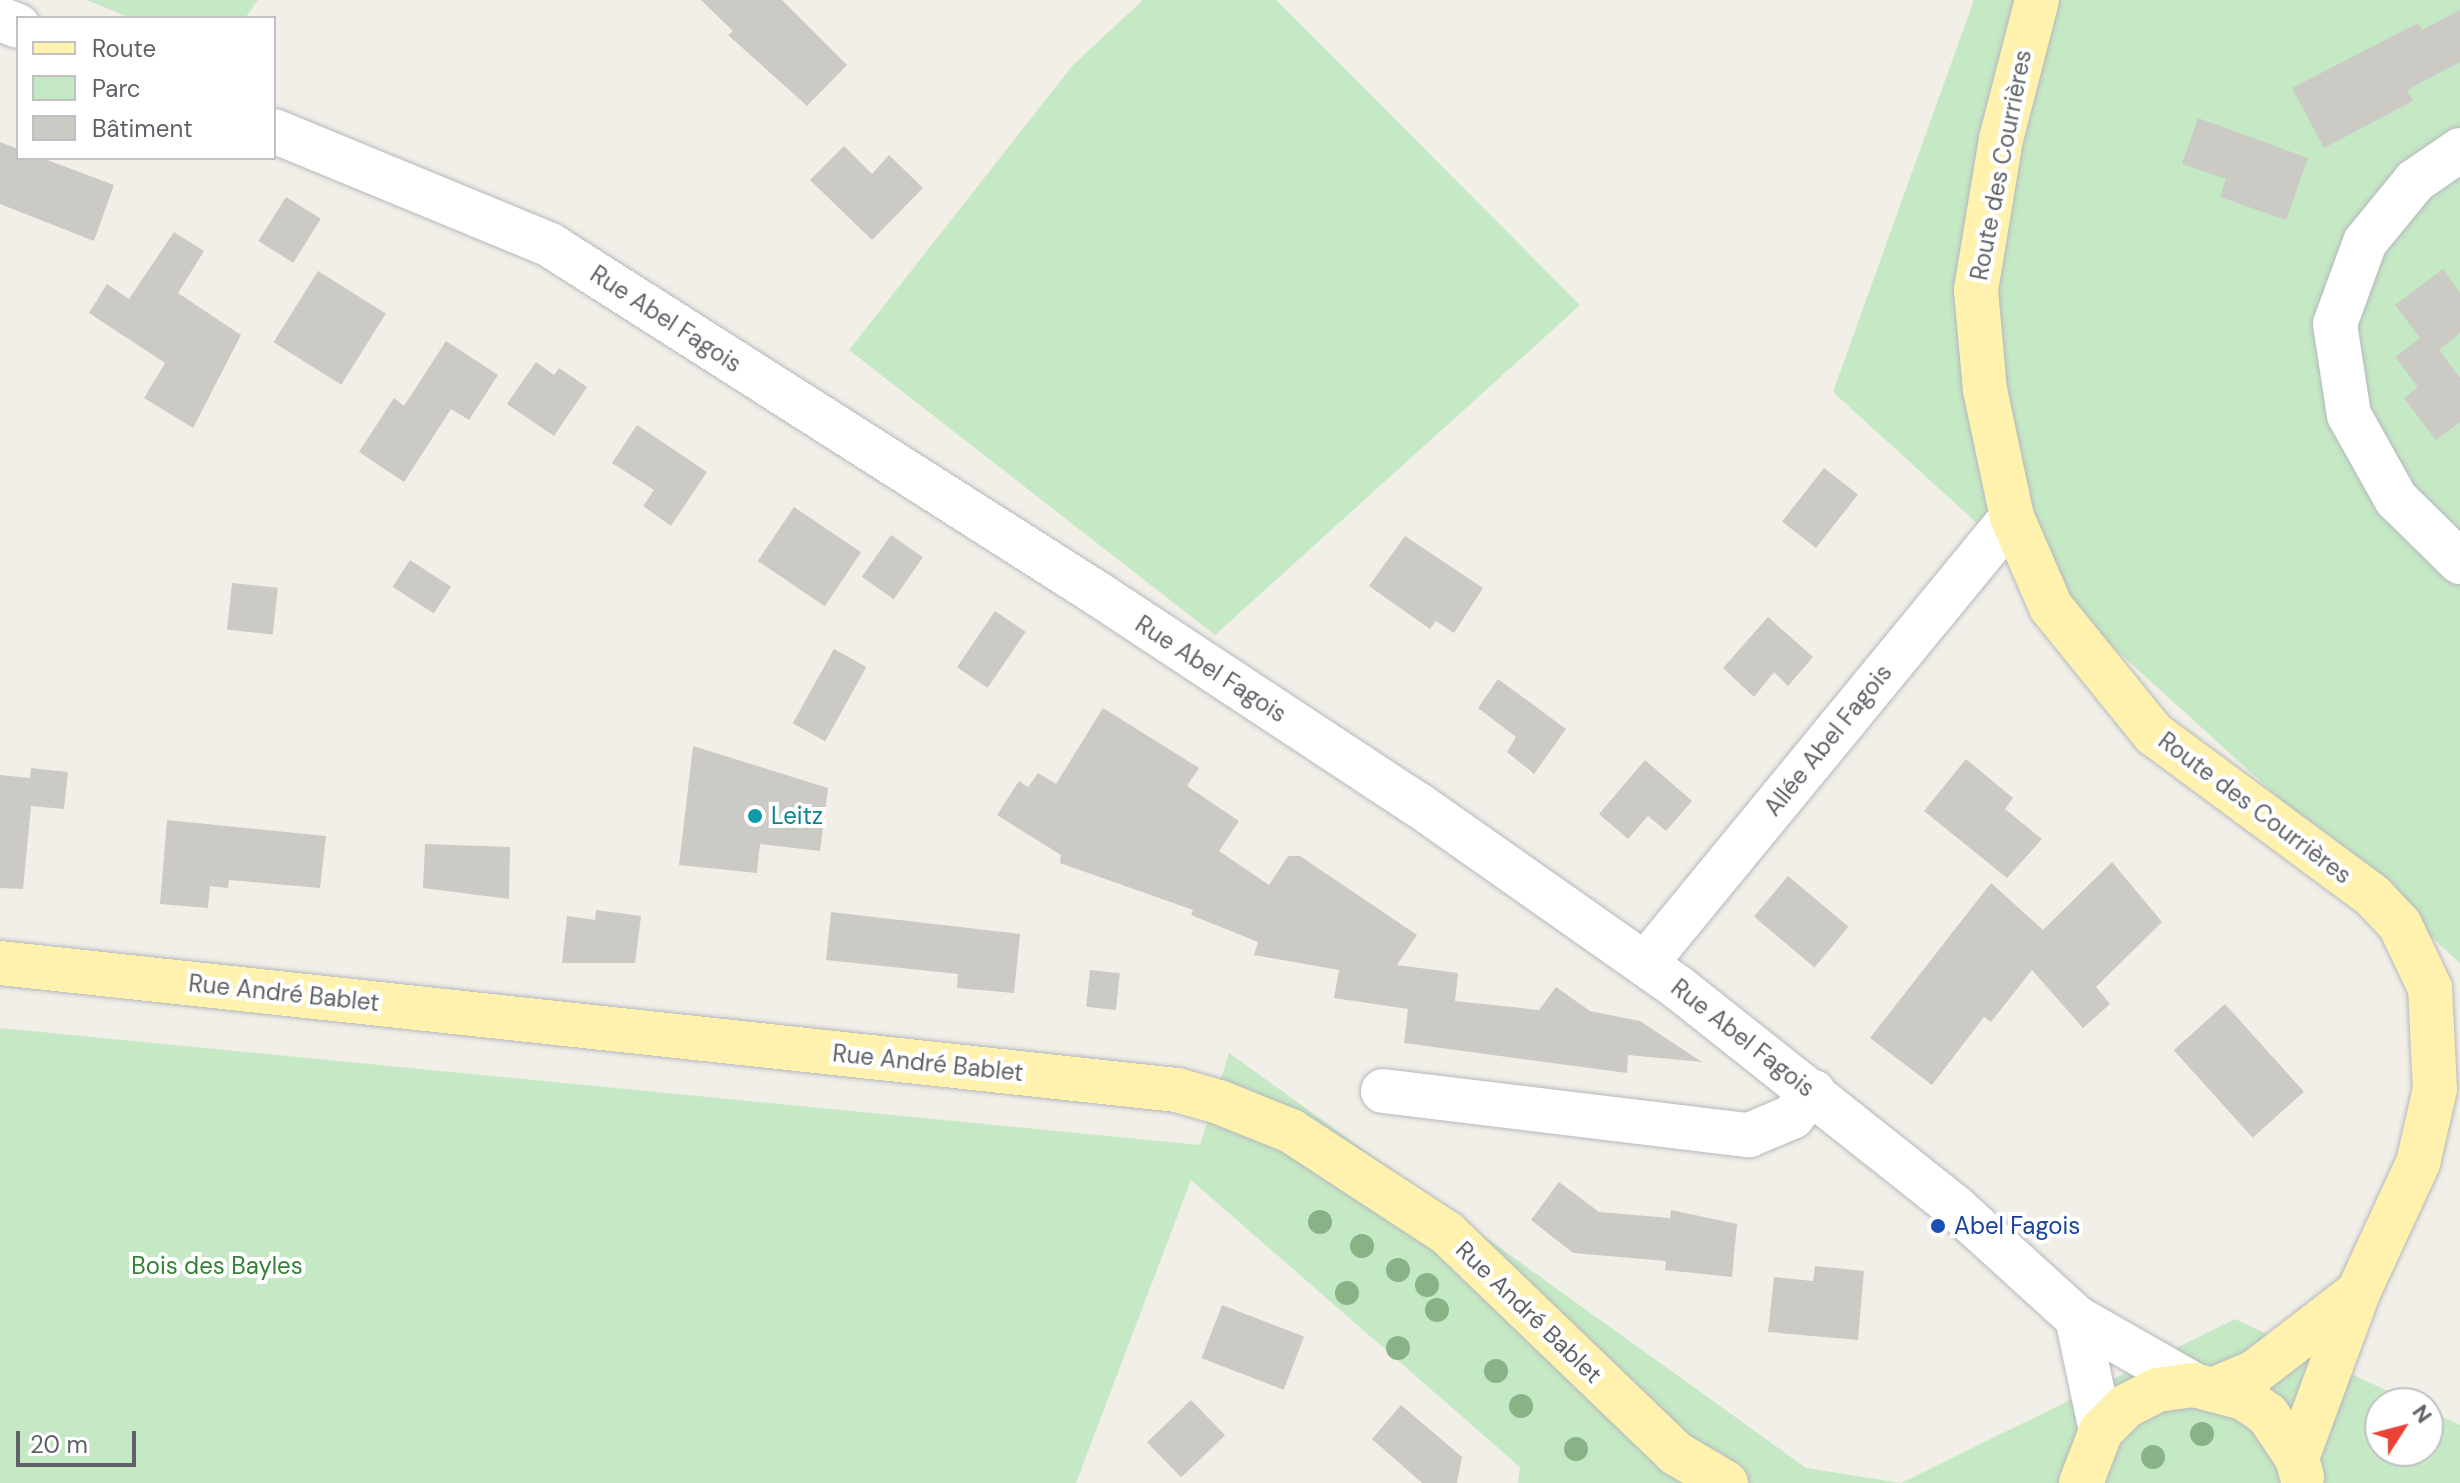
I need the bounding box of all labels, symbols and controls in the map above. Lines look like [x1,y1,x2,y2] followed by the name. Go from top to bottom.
[16,16,276,160] legend
[92,33,156,64] text: Route
[1965,47,2037,283] street label: Route des Courrières
[92,73,141,104] text: Parc
[92,113,193,144] text: Bâtiment
[585,259,747,379] street label: Rue Abel Fagois
[1130,609,1292,729] street label: Rue Abel Fagois
[1758,658,1898,822] street label: Allée Abel Fagois
[2153,726,2357,890] street label: Route des Courrières
[771,802,823,830] place label: Leitz
[746,807,764,825] marker: Leitz
[187,969,381,1017] street label: Rue André Bablet
[1665,973,1821,1103] street label: Rue Abel Fagois
[831,1039,1025,1087] street label: Rue André Bablet
[1954,1212,2080,1240] place label: Abel Fagois
[1929,1217,1947,1235] marker: Abel Fagois
[1450,1235,1608,1389] street label: Rue André Bablet
[131,1252,303,1280] park label: Bois des Bayles
[2364,1387,2444,1467] north arrow
[2406,1399,2439,1429] text: N
[20,1415,140,1465] scale bar
[30,1429,88,1460] text: 20 m

